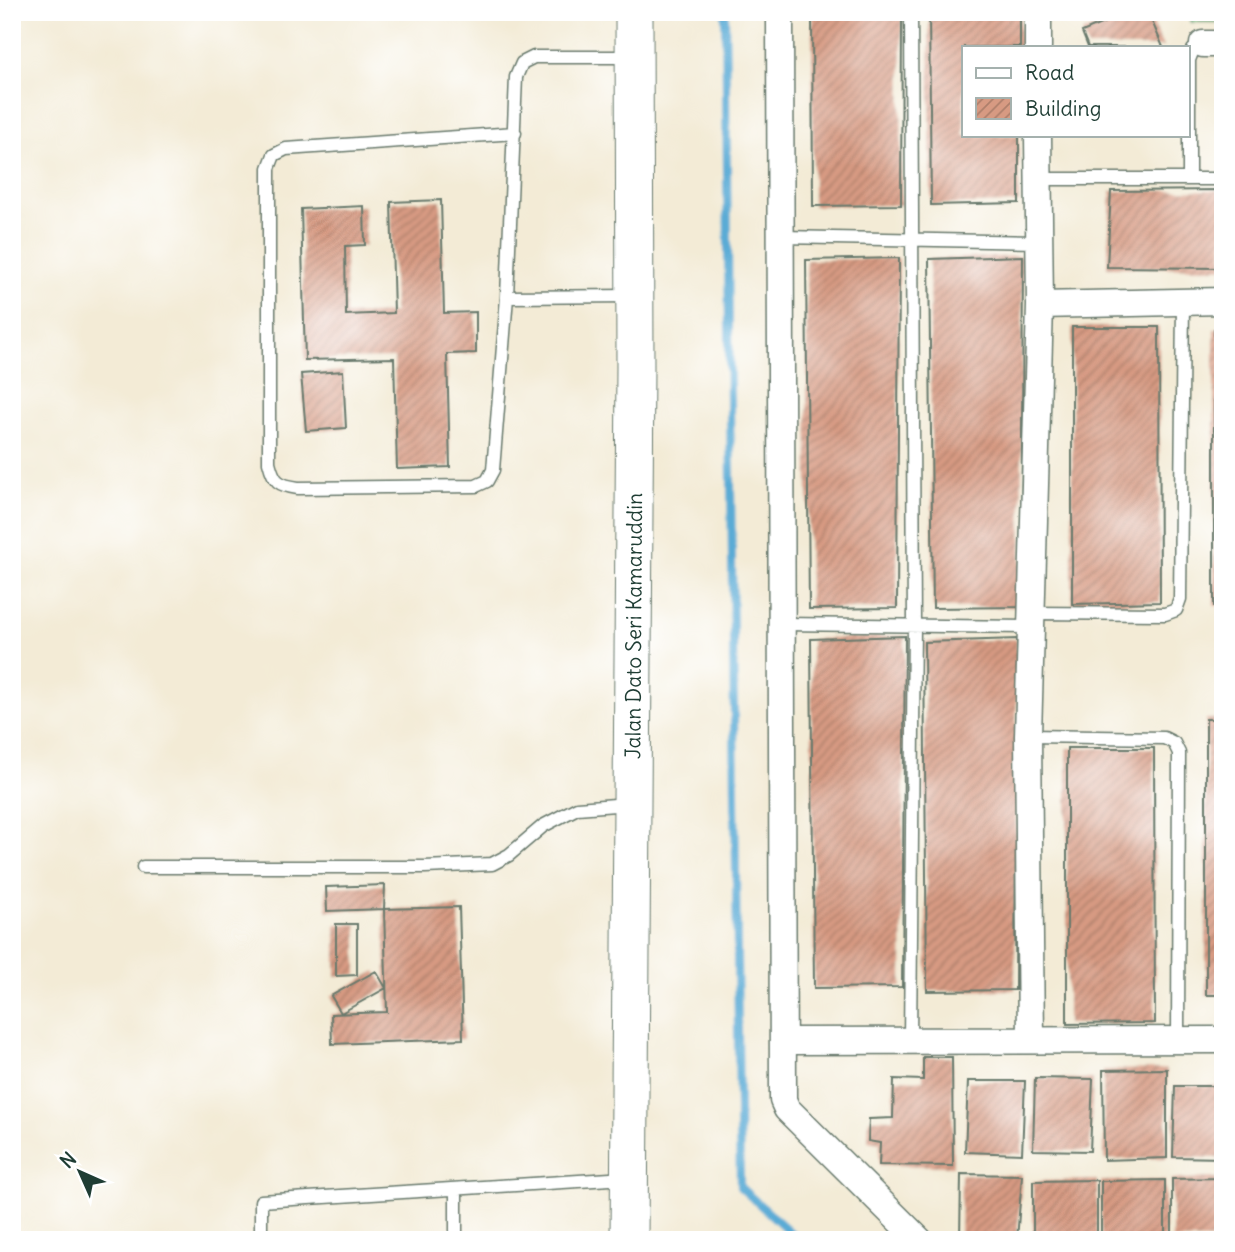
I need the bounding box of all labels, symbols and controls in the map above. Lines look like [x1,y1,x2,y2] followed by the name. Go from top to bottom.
[962,46,1190,136] legend
[1025,59,1074,86] text: Road
[1025,95,1101,122] text: Building
[619,493,648,759] street label: Jalan Dato Seri Kamaruddin
[46,1136,116,1206] north arrow
[55,1147,81,1173] text: N

